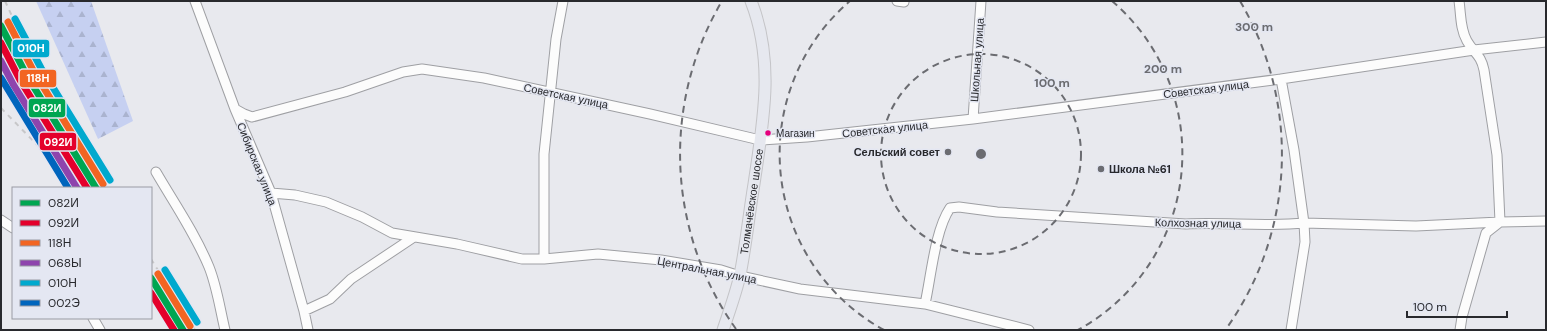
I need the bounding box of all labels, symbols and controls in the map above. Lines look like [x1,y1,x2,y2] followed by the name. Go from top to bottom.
[967,17,987,103] street label: Школьная улица
[1235,19,1273,35] text: 300 m
[12,39,50,58] line badge: 010Н
[17,41,45,55] text: 010Н
[1144,61,1182,77] text: 200 m
[19,69,57,88] line badge: 118Н
[27,71,50,85] text: 118Н
[1034,75,1070,91] text: 100 m
[1162,77,1251,101] street label: Советская улица
[522,80,610,112] street label: Советская улица
[28,98,66,118] line badge: 082И
[33,101,62,115] text: 082И
[841,117,929,140] street label: Советская улица
[234,120,280,208] street label: Сибирская улица
[776,127,815,140] place label: Магазин
[763,128,773,138] marker: Магазин
[39,132,77,151] line badge: 092И
[44,135,73,149] text: 092И
[854,145,941,159] place label: Сельский совет
[943,147,953,157] marker: Сельский совет
[974,147,988,161] centre of rings
[737,148,766,255] street label: Толмачёвское шоссе
[1109,162,1171,176] place label: Школа №61
[1096,164,1106,174] marker: Школа №61
[12,187,152,319] legend
[48,195,79,211] text: 082И
[48,215,79,231] text: 092И
[1155,215,1242,231] street label: Колхозная улица
[48,235,71,251] text: 118Н
[656,253,759,287] street label: Центральная улица
[48,255,82,271] text: 068Ы
[48,275,77,291] text: 010Н
[1407,293,1507,319] scale bar
[48,295,80,311] text: 002Э
[1413,299,1447,315] text: 100 m

